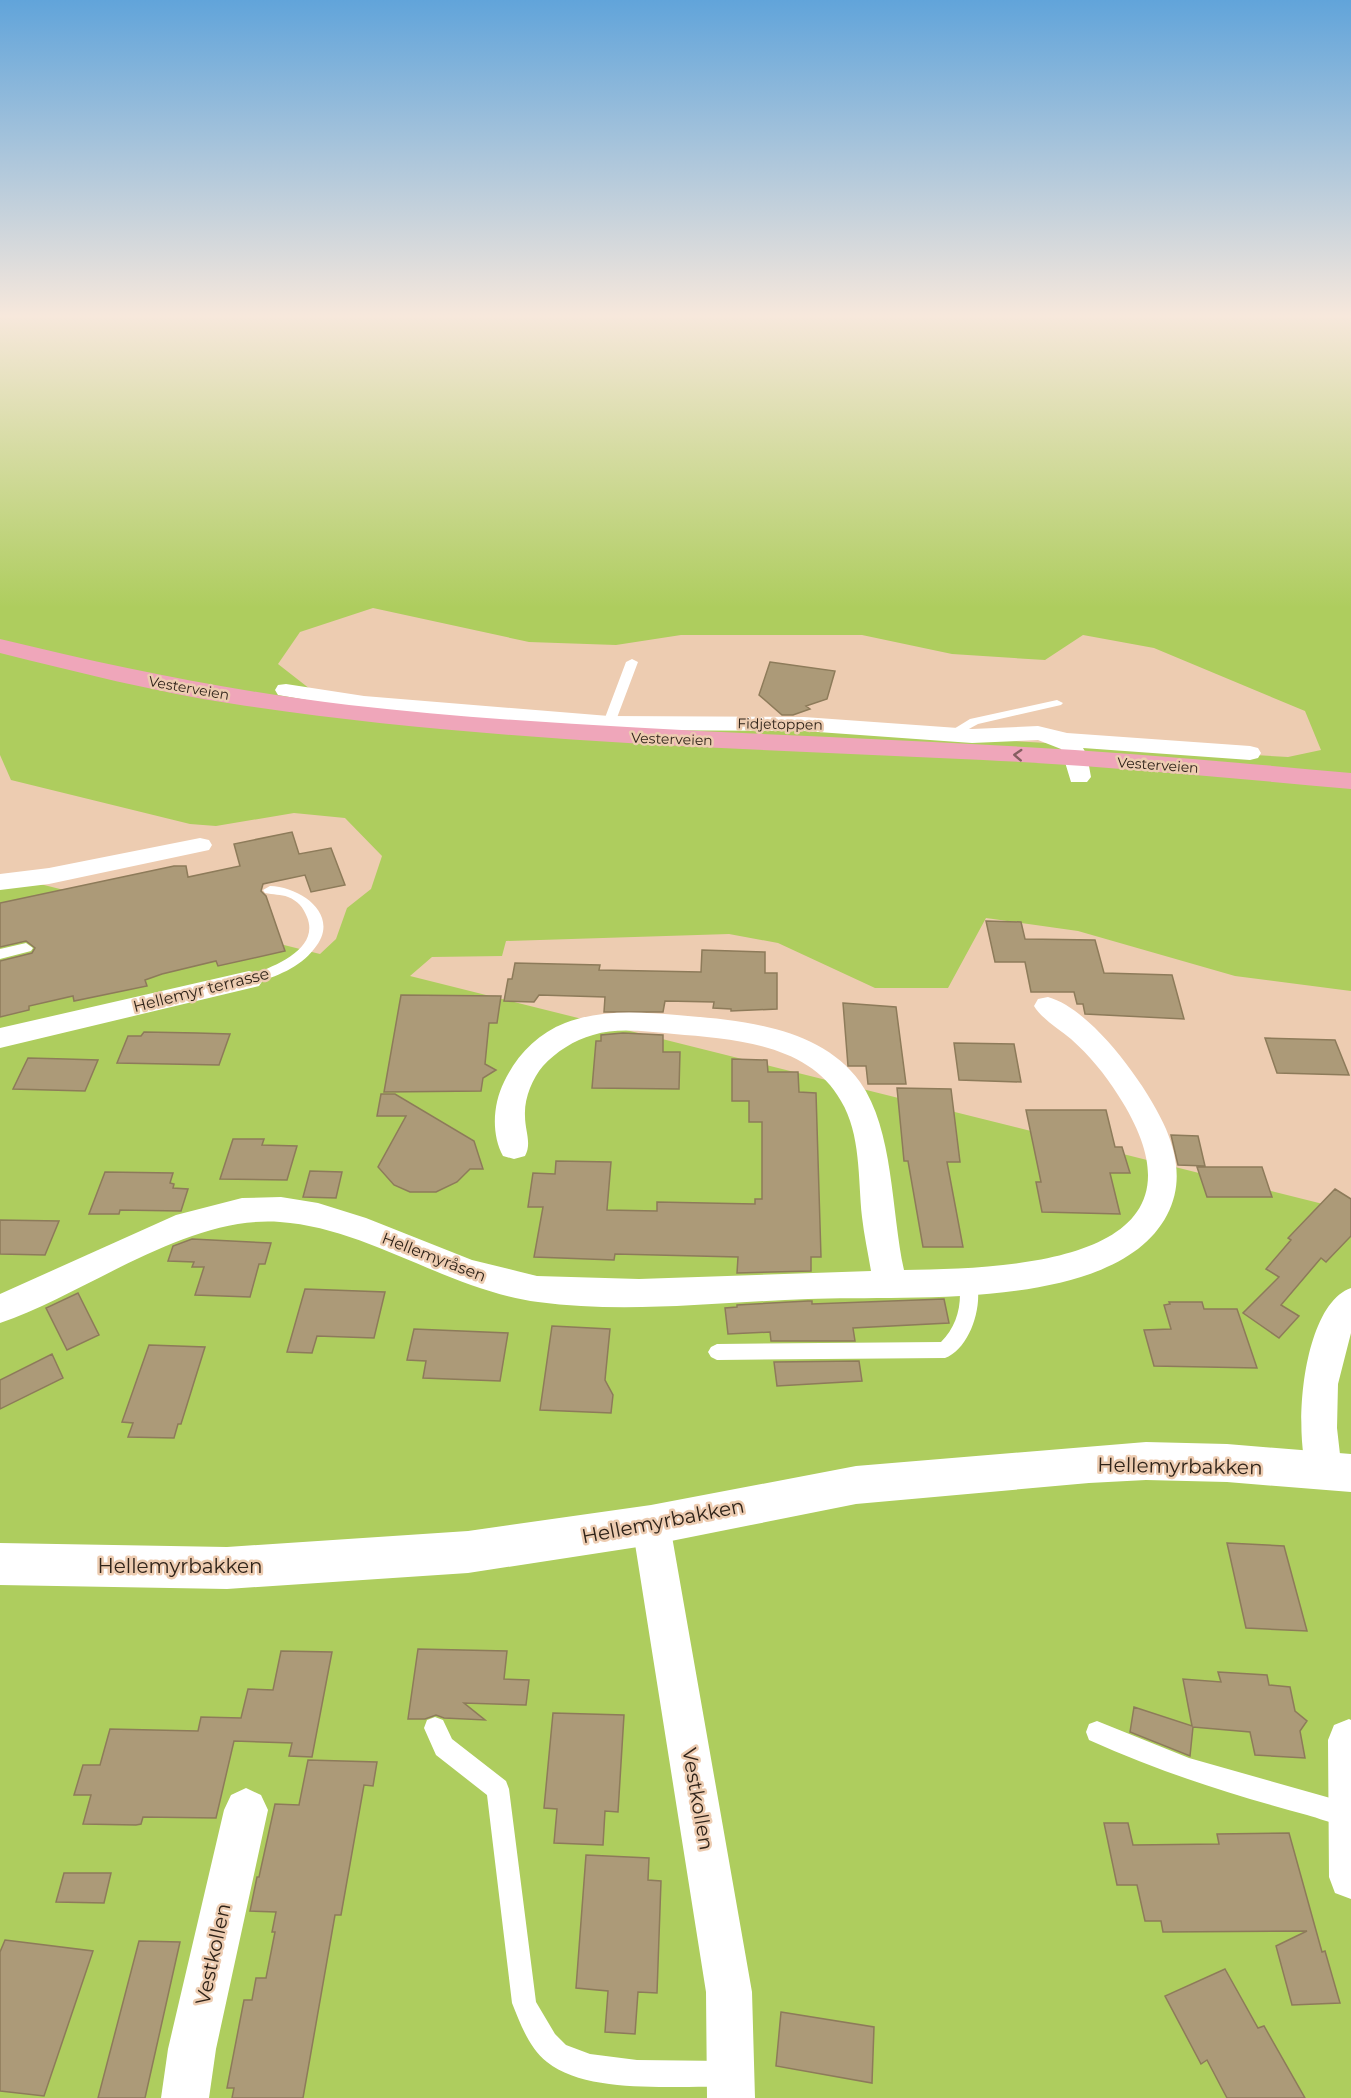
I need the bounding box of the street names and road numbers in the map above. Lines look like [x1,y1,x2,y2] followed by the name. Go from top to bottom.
[147,672,231,704] street label: Vesterveien
[737,714,823,734] street label: Fidjetoppen
[631,729,713,749] street label: Vesterveien
[1117,753,1199,777] street label: Vesterveien
[131,964,271,1016] street label: Hellemyr terrasse
[379,1228,489,1286] street label: Hellemyråsen
[1097,1453,1263,1479] street label: Hellemyrbakken
[580,1493,746,1549] street label: Hellemyrbakken
[97,1554,263,1578] street label: Hellemyrbakken
[677,1746,719,1852] street label: Vestkollen
[191,1901,235,2007] street label: Vestkollen

